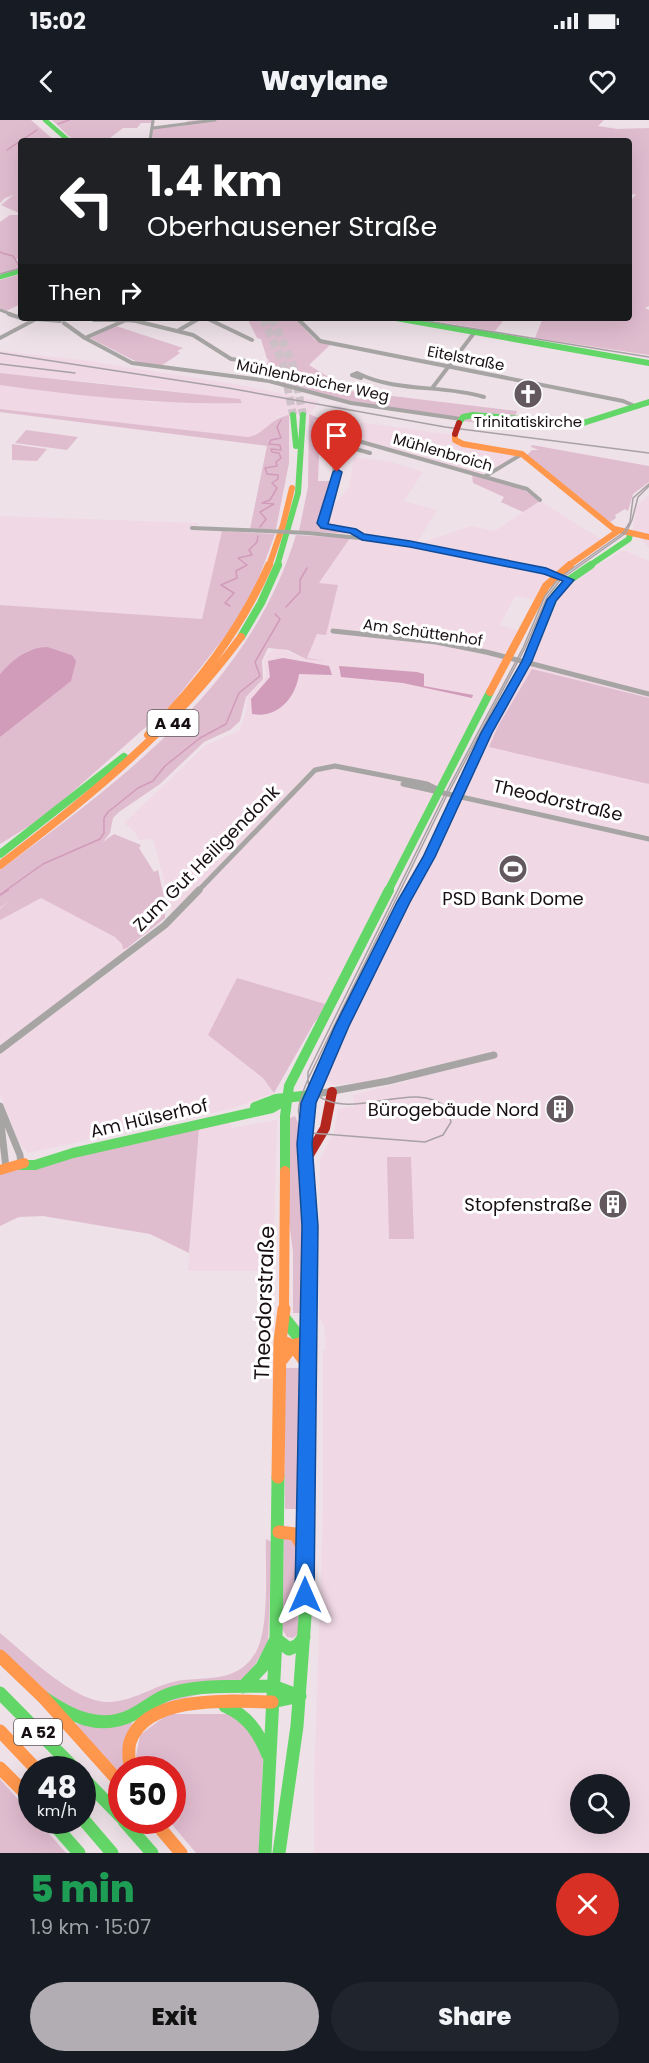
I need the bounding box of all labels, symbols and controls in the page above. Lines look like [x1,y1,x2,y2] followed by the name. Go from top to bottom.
[30,6,86,37] text: 15:02
[261,62,388,99] text: Waylane
[30,65,63,98] icon: back
[586,65,619,98] icon: heart
[147,152,282,211] text: 1.4 km
[48,162,126,240] icon: left
[147,208,437,245] text: Oberhausener Straße
[114,276,147,309] icon: right
[48,277,102,308] text: Then
[426,340,506,376] street label: Eitelstraße
[235,354,391,406] street label: Mühlenbroicher Weg
[512,378,544,410] church icon: Trinitatiskirche
[311,410,362,472] pin
[474,411,582,432] place label: Trinitatiskirche
[320,419,353,452] icon: arrive
[391,428,495,476] street label: Mühlenbroich
[362,613,484,651] street label: Am Schüttenhof
[148,710,198,736] road number: A 44
[491,773,625,827] street label: Theodorstraße
[127,779,285,937] street label: Zum Gut Heiligendonk
[497,853,529,885] sports icon: PSD Bank Dome
[442,886,584,911] place label: PSD Bank Dome
[88,1092,210,1144] street label: Am Hülserhof
[544,1093,576,1125] building icon: Bürogebäude Nord
[368,1097,539,1122] place label: Bürogebäude Nord
[597,1188,629,1220] building icon: Stopfenstraße
[464,1192,592,1217] place label: Stopfenstraße
[247,1225,281,1381] street label: Theodorstraße
[273,1563,337,1627] position arrow
[14,1719,62,1745] road number: A 52
[108,1756,186,1834] speed limit sign: 50
[37,1766,77,1809] text: 48
[570,1774,630,1834] map controls
[570,1774,630,1834] button: search
[37,1800,77,1821] text: km/h
[30,1864,135,1915] text: 5 min
[556,1873,619,1936] button: close
[30,1913,151,1941] text: 1.9 km · 15:07
[30,1982,319,2051] button: Exit
[331,1982,619,2051] button: Share

